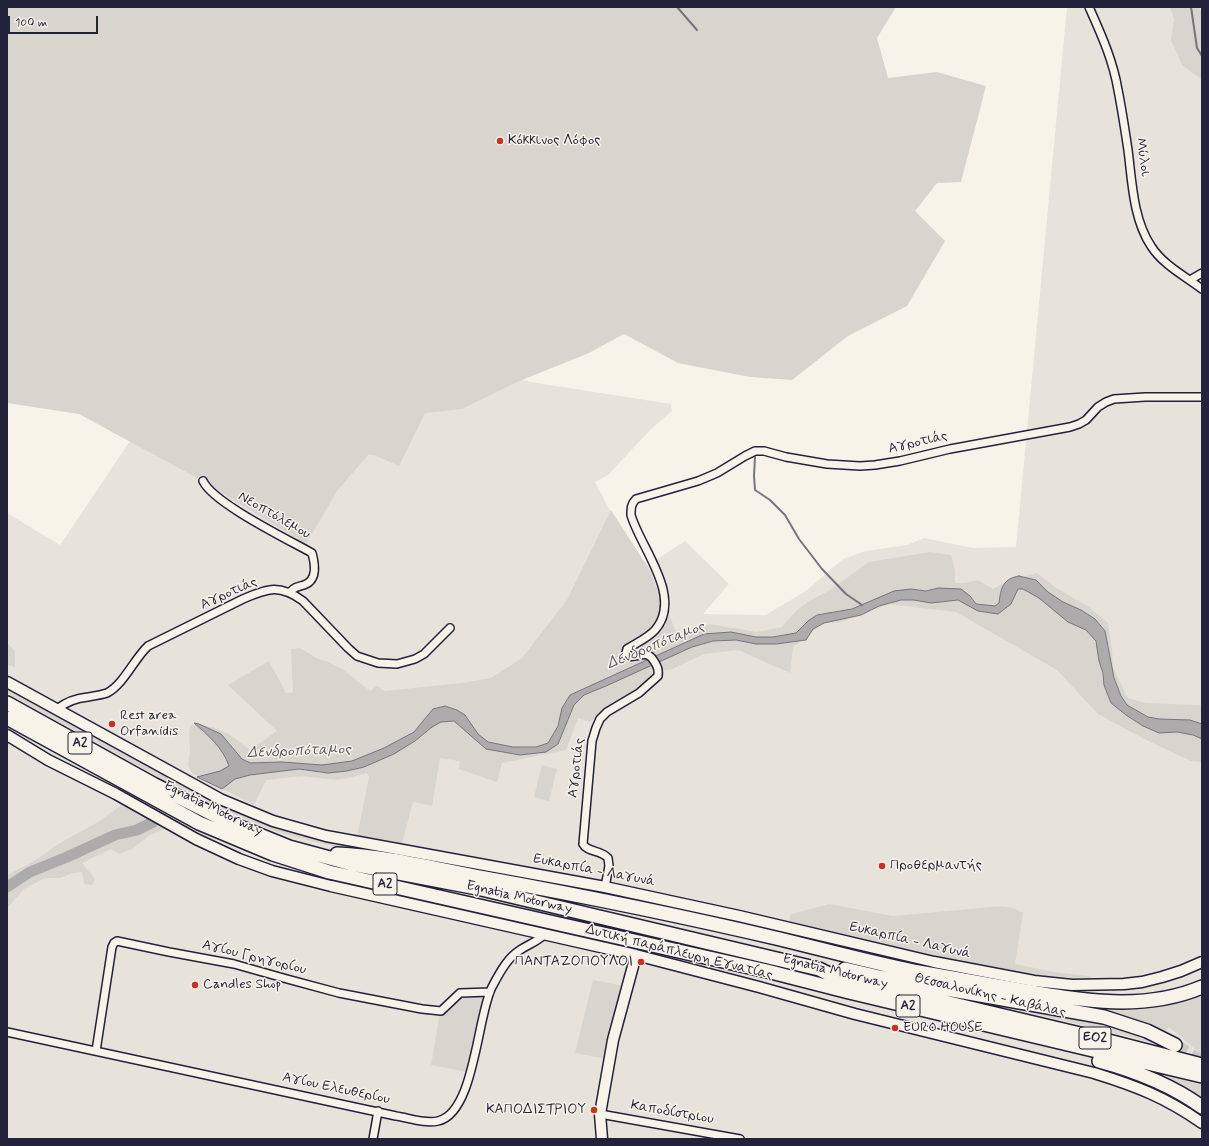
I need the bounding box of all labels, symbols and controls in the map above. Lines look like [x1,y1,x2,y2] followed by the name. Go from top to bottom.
[10,8,100,34] scale bar
[15,15,47,31] text: 100 m
[508,133,600,149] place label: Κόκκινος Λόφος
[495,136,505,146] marker: Κόκκινος Λόφος
[1131,137,1153,177] street label: Μύλοι
[887,428,949,458] street label: Αγροτιάς
[235,489,313,543] street label: Νεοπτόλεμου
[198,574,260,614] street label: Αγροτιάς
[605,618,707,674] water label: Δενδροπόταμος
[120,708,178,740] place label: Rest area Orfanidis
[107,719,117,729] marker: Rest area Orfanidis
[68,732,92,754] road number: Α2
[565,737,589,799] street label: Αγροτιάς
[247,741,351,763] water label: Δενδροπόταμος
[161,778,265,840] street label: Egnatia Motorway
[532,851,656,891] street label: Ευκαρπία - Λαγυνά
[890,858,982,874] place label: Προθερμαντής
[877,861,887,871] marker: Προθερμαντής
[373,873,397,895] road number: Α2
[465,878,573,918] street label: Egnatia Motorway
[848,919,972,963] street label: Ευκαρπία - Λαγυνά
[584,922,774,984] street label: Δυτική παράπλευρη Εγνατίας
[200,937,308,979] street label: Αγίου Γρηγορίου
[781,951,889,993] street label: Egnatia Motorway
[515,954,633,970] place label: ΠΑΝΤΑΖΟΠΟΥΛΟΙ
[636,957,646,967] marker: ΠΑΝΤΑΖΟΠΟΥΛΟΙ
[913,970,1067,1022] street label: Θεσσαλονίκης - Καβάλας
[203,977,281,993] place label: Candles Shop
[190,980,200,990] marker: Candles Shop
[896,995,920,1017] road number: Α2
[903,1020,983,1036] place label: EURO HOUSE
[890,1023,900,1033] marker: EURO HOUSE
[1079,1027,1111,1049] road number: ΕΟ2
[281,1069,391,1109] street label: Αγίου Ελευθερίου
[629,1097,715,1129] street label: Καποδίστριου
[486,1102,586,1118] place label: ΚΑΠΟΔΙΣΤΡΙΟΥ
[589,1105,599,1115] marker: ΚΑΠΟΔΙΣΤΡΙΟΥ

